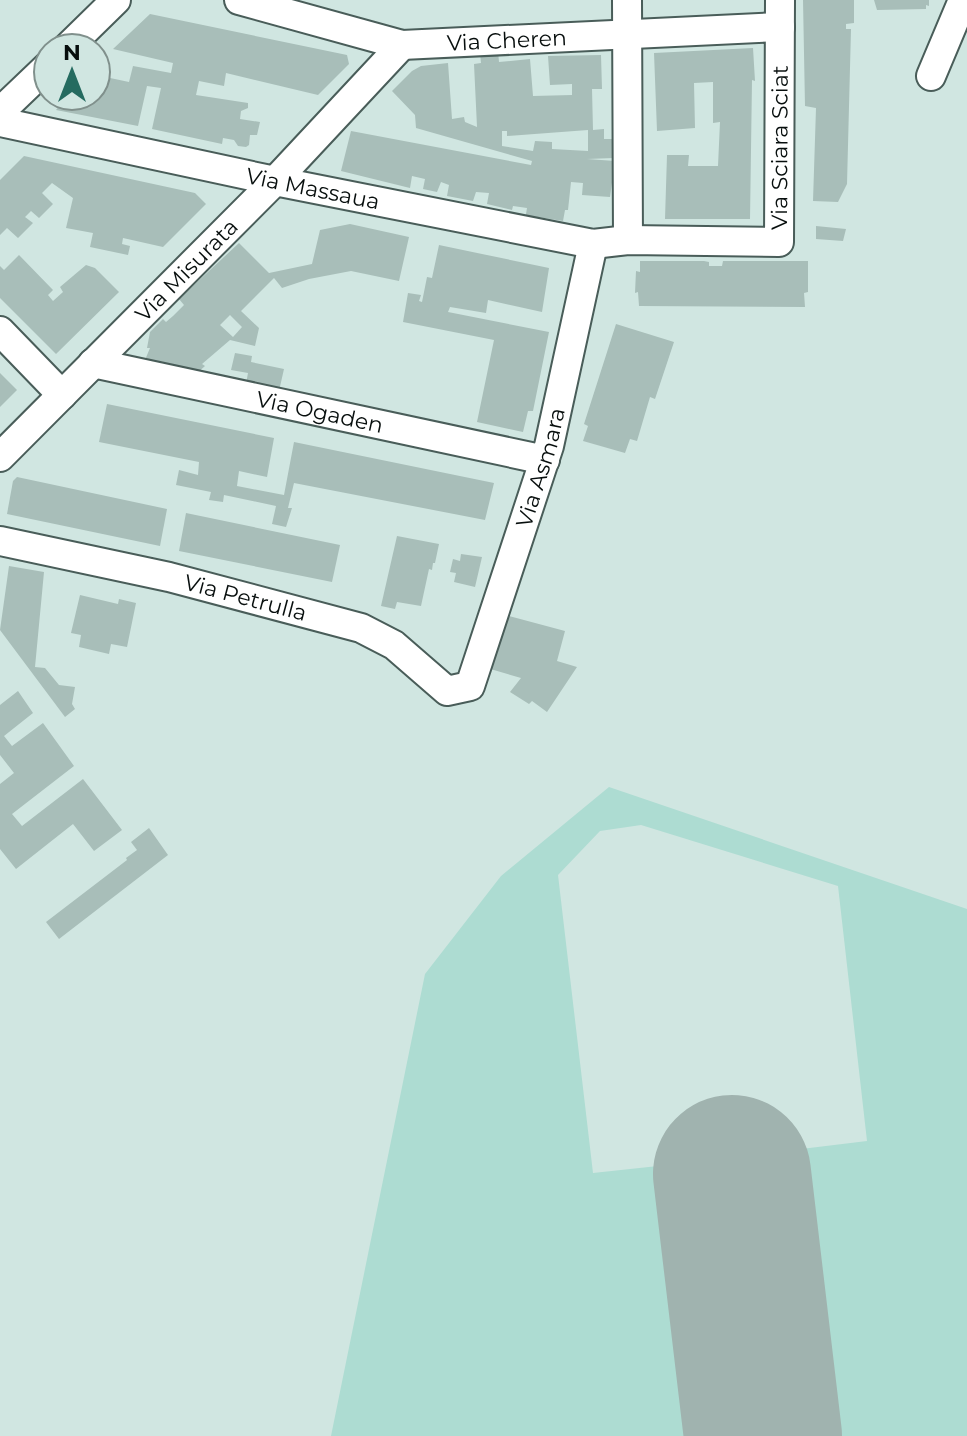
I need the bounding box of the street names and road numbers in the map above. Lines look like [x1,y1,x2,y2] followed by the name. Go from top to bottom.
[446,24,567,57] street label: Via Cheren
[766,65,794,230] street label: Via Sciara Sciat
[244,162,382,215] street label: Via Massaua
[130,213,244,328] street label: Via Misurata
[254,385,386,439] street label: Via Ogaden
[510,405,571,531] street label: Via Asmara
[181,569,310,627] street label: Via Petrulla

